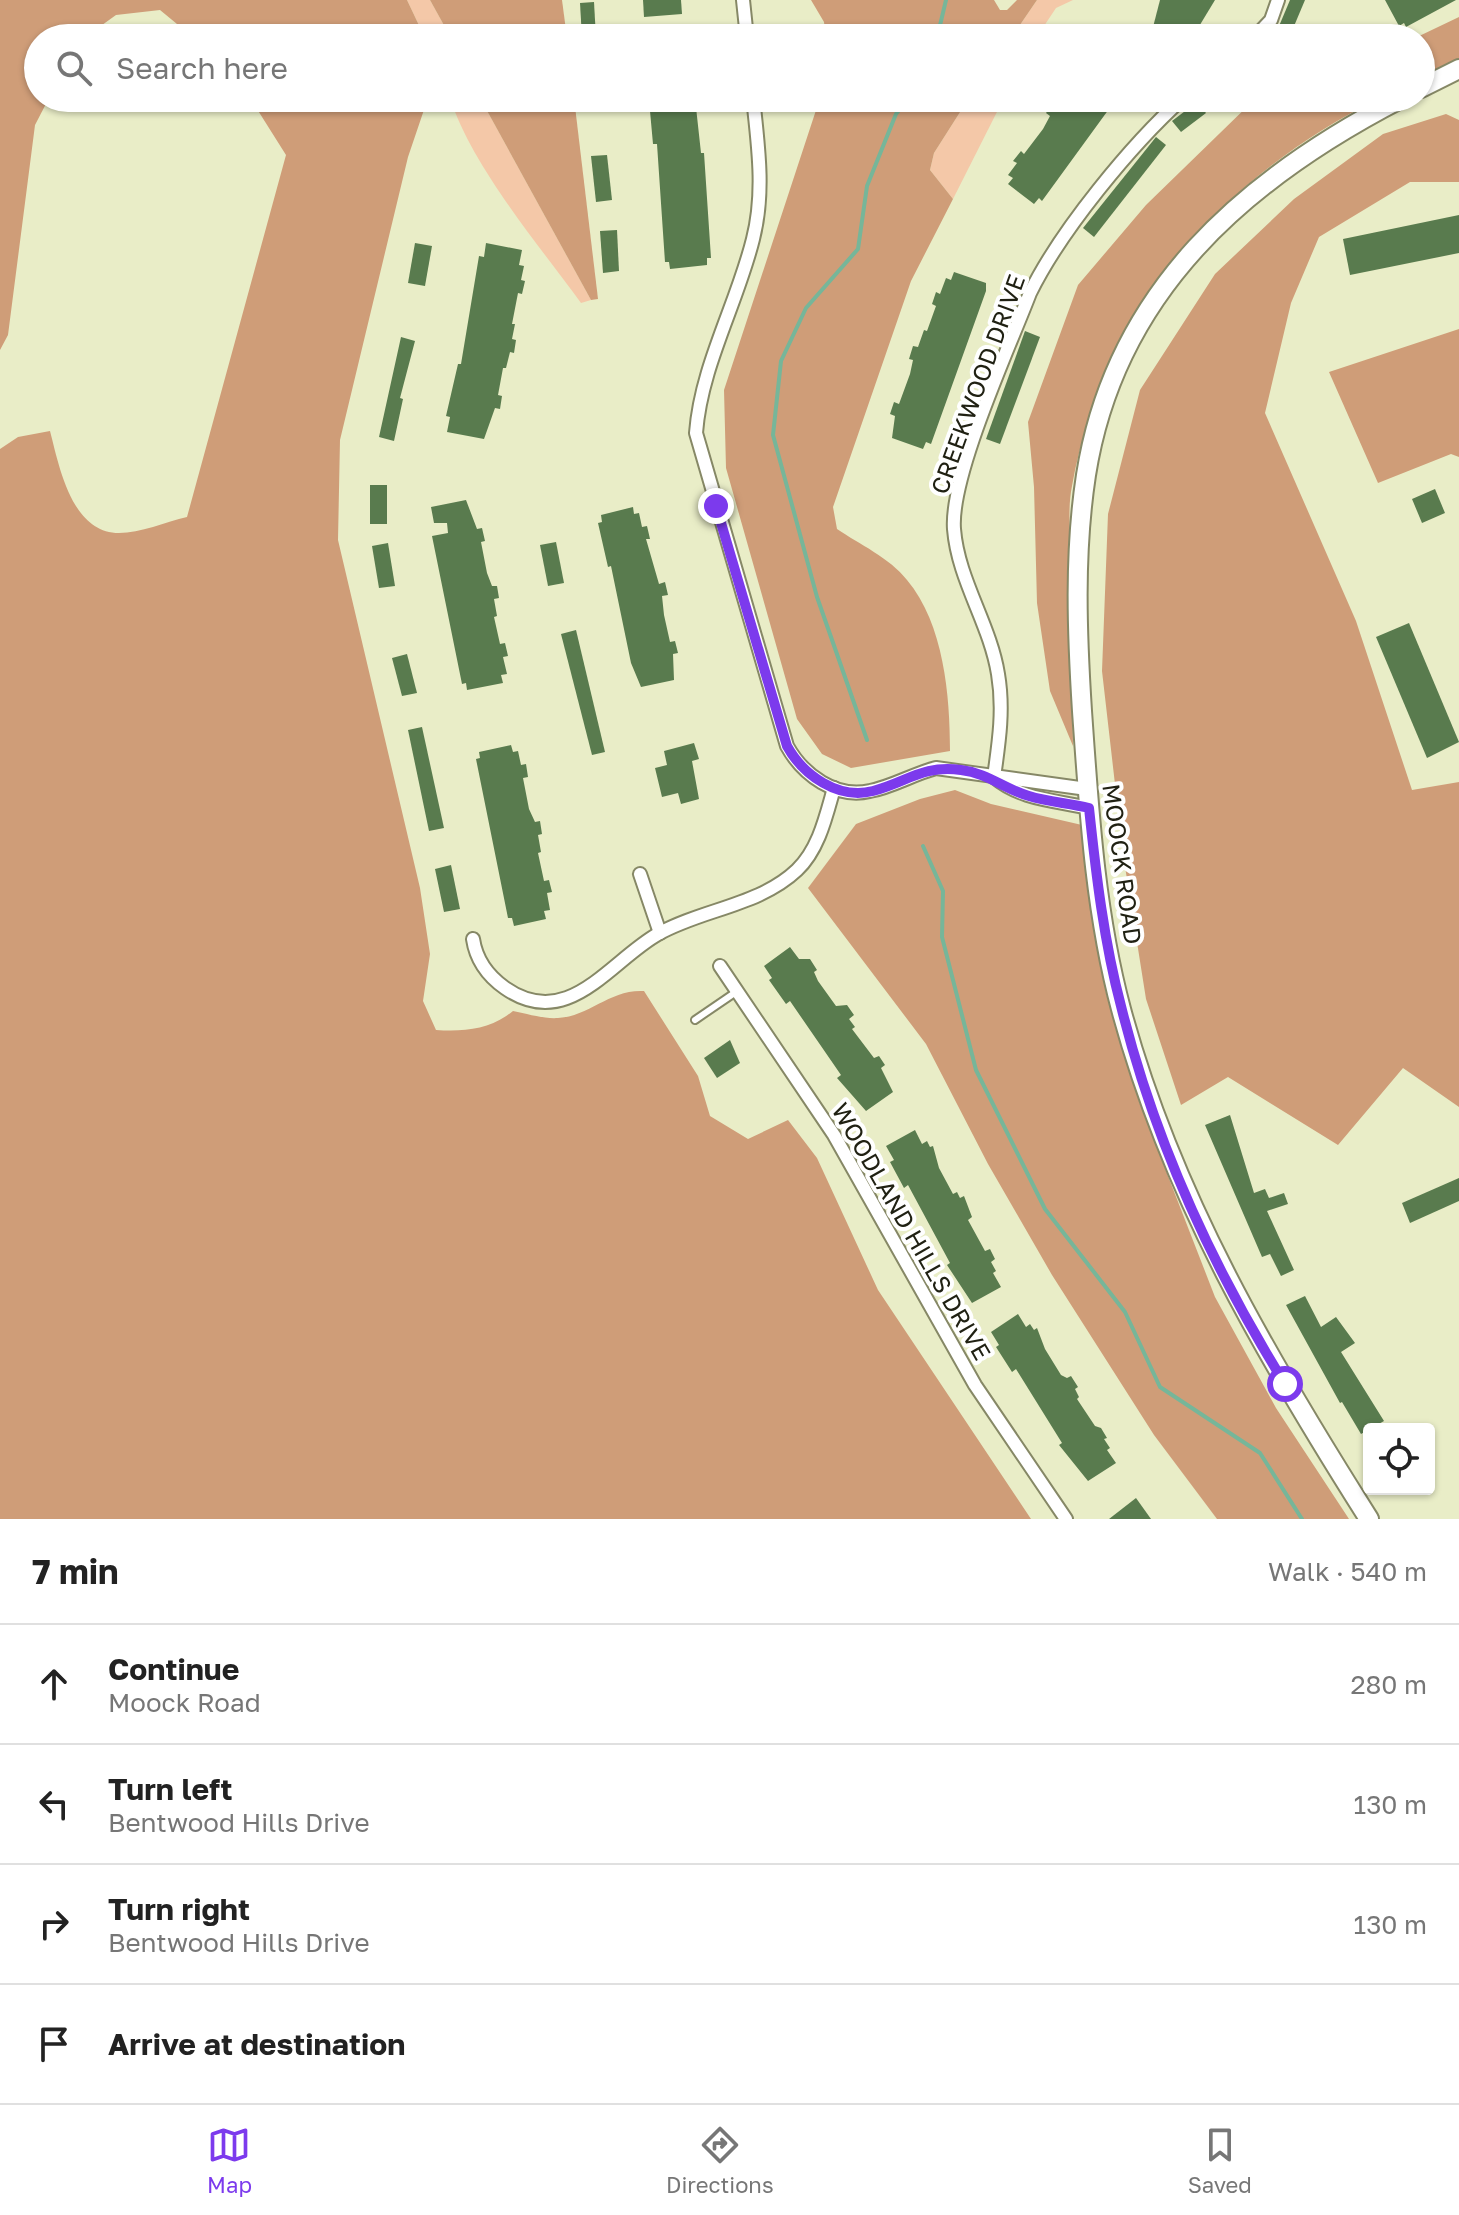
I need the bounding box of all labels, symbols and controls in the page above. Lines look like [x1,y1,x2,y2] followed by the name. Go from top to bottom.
[24,24,1435,112] search box
[52,46,96,90] icon: search
[116,50,288,86] text: Search here
[924,270,1030,498] street label: CREEKWOOD DRIVE
[698,488,734,524] route end
[1097,782,1149,946] street label: MOOCK ROAD
[826,1097,998,1365] street label: WOODLAND HILLS DRIVE
[1267,1366,1303,1402] route start
[1363,1423,1435,1495] map controls
[1363,1423,1435,1495] button: locate
[32,1551,119,1591] text: 7 min
[1268,1556,1427,1587] text: Walk · 540 m
[108,1651,239,1687] text: Continue
[32,1662,76,1706] icon: ahead
[1350,1669,1427,1700] text: 280 m
[108,1687,261,1718] text: Moock Road
[108,1771,233,1807] text: Turn left
[32,1782,76,1826] icon: left
[1354,1789,1427,1820] text: 130 m
[108,1807,369,1838] text: Bentwood Hills Drive
[108,1891,250,1927] text: Turn right
[32,1902,76,1946] icon: right
[1354,1909,1427,1940] text: 130 m
[108,1927,369,1958] text: Bentwood Hills Drive
[32,2022,76,2066] icon: arrive
[108,2026,405,2062] text: Arrive at destination
[207,2123,252,2198] tab: Map
[666,2123,774,2198] tab: Directions
[1188,2123,1252,2198] tab: Saved

